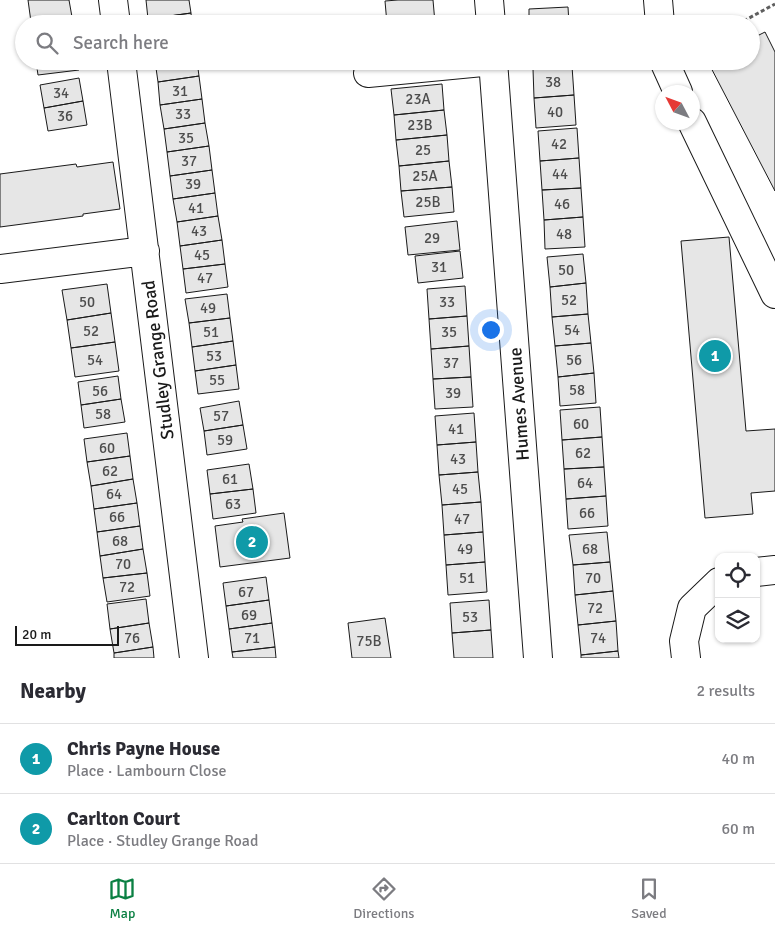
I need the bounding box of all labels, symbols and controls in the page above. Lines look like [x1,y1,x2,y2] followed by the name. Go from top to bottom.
[15,15,760,70] search box
[33,29,61,57] icon: search
[73,31,169,55] text: Search here
[545,73,561,91] house number: 38
[172,82,188,100] house number: 31
[53,84,69,102] house number: 34
[655,85,700,130] north arrow
[405,90,431,108] house number: 23A
[547,103,563,121] house number: 40
[175,105,191,123] house number: 33
[57,107,73,125] house number: 36
[407,116,433,134] house number: 23B
[178,129,194,147] house number: 35
[551,135,567,153] house number: 42
[415,141,431,159] house number: 25
[181,152,197,170] house number: 37
[552,165,568,183] house number: 44
[412,167,438,185] house number: 25A
[185,175,201,193] house number: 39
[415,193,441,211] house number: 25B
[554,195,570,213] house number: 46
[188,199,204,217] house number: 41
[191,222,207,240] house number: 43
[556,225,572,243] house number: 48
[424,229,440,247] house number: 29
[194,246,210,264] house number: 45
[431,258,447,276] house number: 31
[558,261,574,279] house number: 50
[197,269,213,287] house number: 47
[137,279,179,441] street label: Studley Grange Road
[561,291,577,309] house number: 52
[79,293,95,311] house number: 50
[439,293,455,311] house number: 33
[200,299,216,317] house number: 49
[478,317,504,343] your location
[564,321,580,339] house number: 54
[83,322,99,340] house number: 52
[203,323,219,341] house number: 51
[441,323,457,341] house number: 35
[699,337,731,375] pin: 1
[206,347,222,365] house number: 53
[504,347,534,461] street label: Humes Avenue
[87,351,103,369] house number: 54
[566,351,582,369] house number: 56
[443,354,459,372] house number: 37
[209,371,225,389] house number: 55
[569,381,585,399] house number: 58
[92,382,108,400] house number: 56
[445,384,461,402] house number: 39
[95,405,111,423] house number: 58
[213,407,229,425] house number: 57
[573,415,589,433] house number: 60
[448,420,464,438] house number: 41
[217,431,233,449] house number: 59
[99,439,115,457] house number: 60
[575,444,591,462] house number: 62
[450,450,466,468] house number: 43
[102,462,118,480] house number: 62
[222,470,238,488] house number: 61
[577,474,593,492] house number: 64
[452,480,468,498] house number: 45
[106,485,122,503] house number: 64
[225,495,241,513] house number: 63
[579,504,595,522] house number: 66
[109,508,125,526] house number: 66
[454,510,470,528] house number: 47
[236,523,268,561] pin: 2
[112,532,128,550] house number: 68
[457,540,473,558] house number: 49
[582,540,598,558] house number: 68
[715,553,760,643] map controls
[715,553,760,598] button: locate
[115,555,131,573] house number: 70
[459,569,475,587] house number: 51
[585,569,601,587] house number: 70
[119,578,135,596] house number: 72
[238,583,254,601] house number: 67
[715,598,760,643] button: layers
[587,599,603,617] house number: 72
[241,606,257,624] house number: 69
[462,608,478,626] house number: 53
[15,623,119,646] scale bar
[22,626,51,643] text: 20 m
[124,629,140,647] house number: 76
[244,629,260,647] house number: 71
[590,629,606,647] house number: 74
[356,632,382,650] house number: 75B
[20,678,86,704] text: Nearby
[696,681,755,701] text: 2 results
[67,737,220,761] text: Chris Payne House
[32,749,40,769] text: 1
[721,749,755,769] text: 40 m
[67,761,226,781] text: Place · Lambourn Close
[67,807,180,831] text: Carlton Court
[32,819,40,839] text: 2
[721,819,755,839] text: 60 m
[67,831,258,851] text: Place · Studley Grange Road
[108,875,136,922] tab: Map
[353,875,414,922] tab: Directions
[631,875,667,922] tab: Saved

